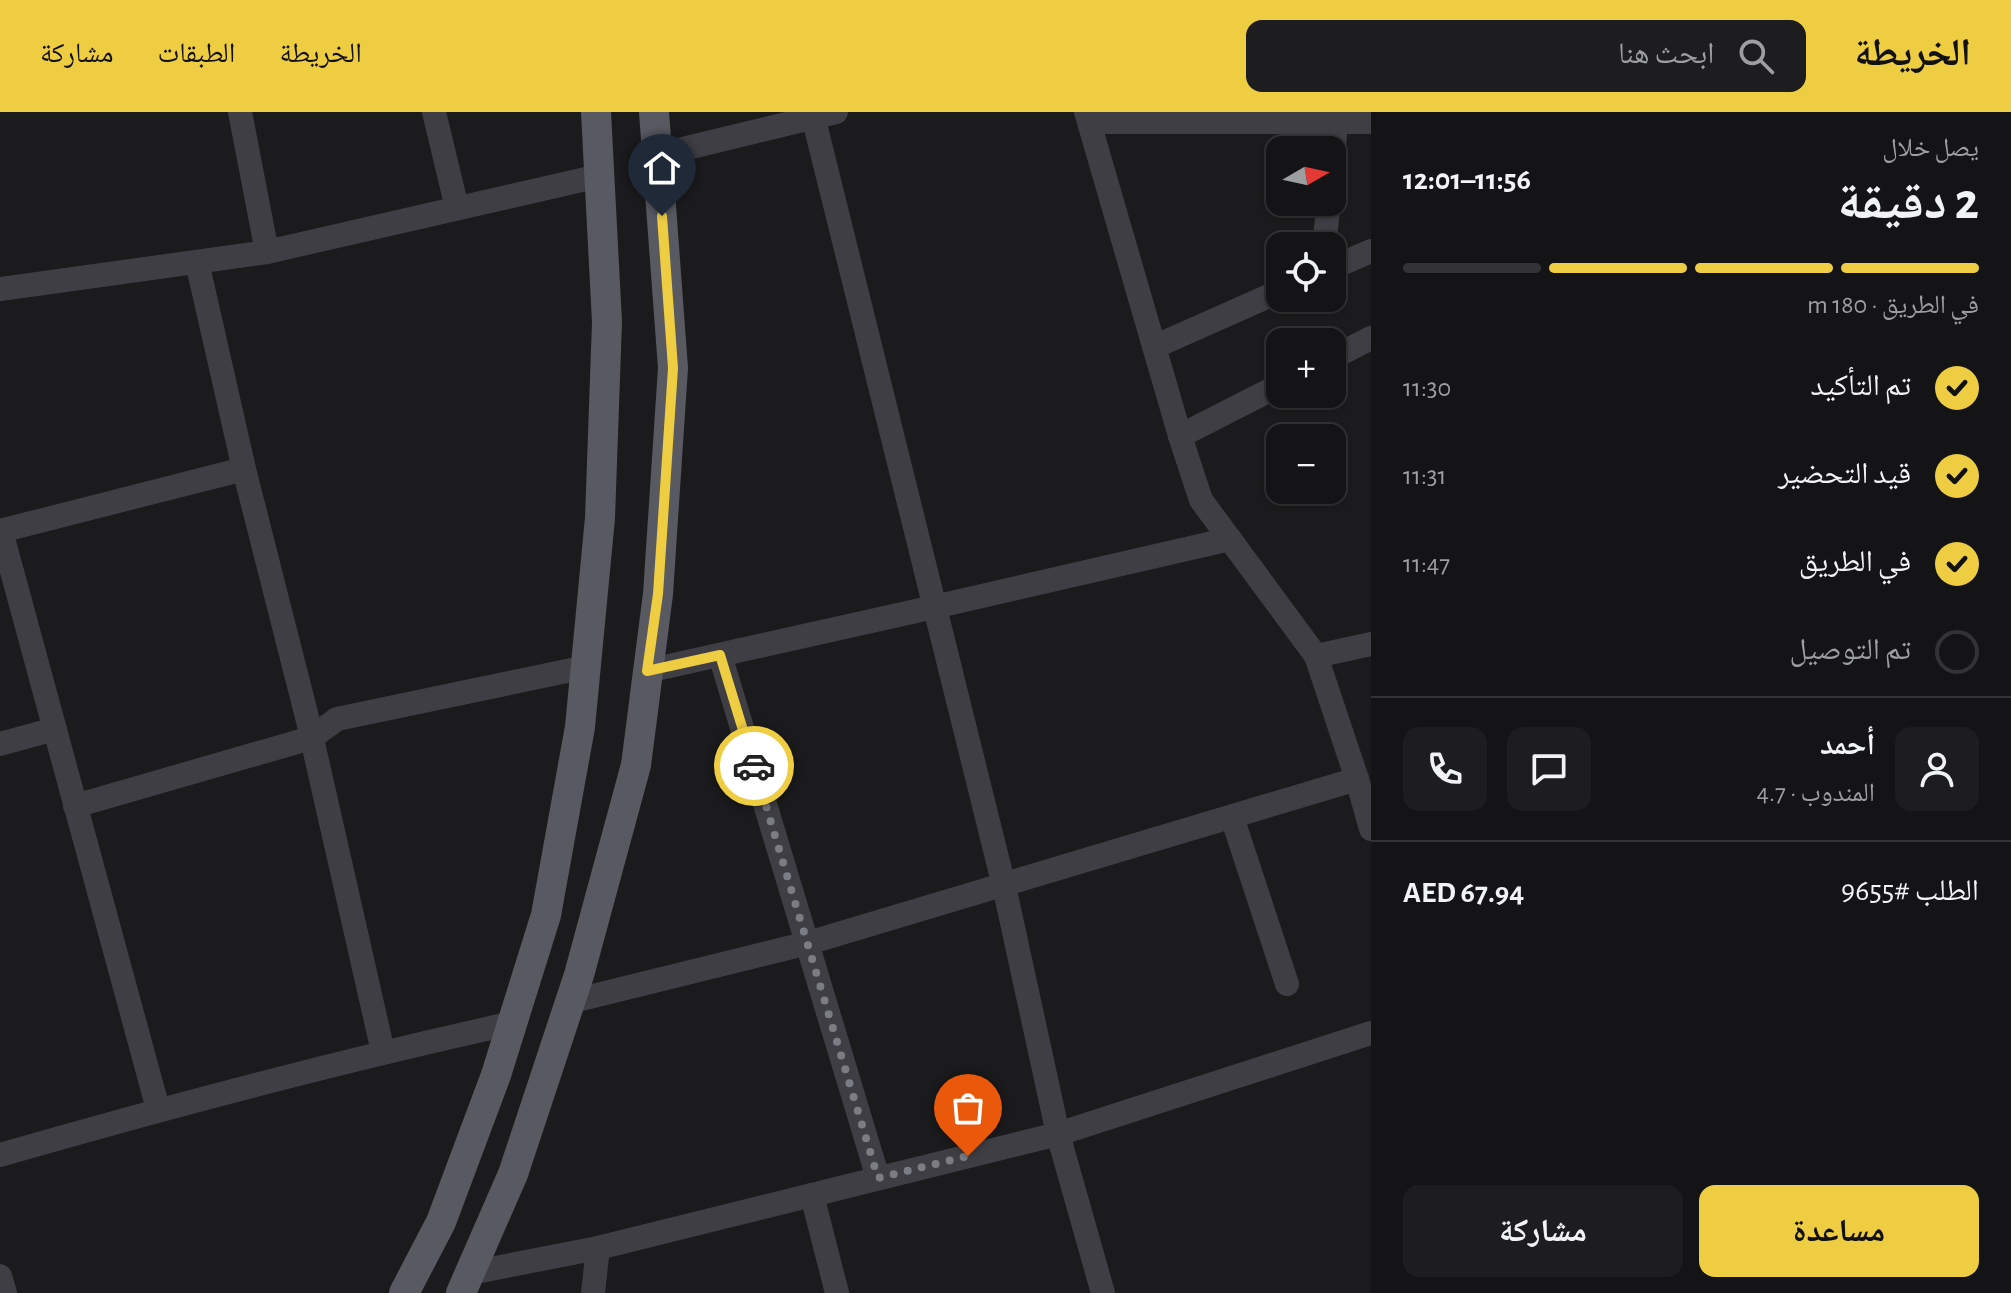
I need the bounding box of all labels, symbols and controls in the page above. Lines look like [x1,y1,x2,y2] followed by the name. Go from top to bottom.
[1246,20,1806,92] search box
[1734,34,1778,78] icon: search
[1854,35,1971,73] text: الخريطة
[1618,39,1714,69] text: ابحث هنا
[40,40,114,68] text: مشاركة
[158,40,235,68] text: الطبقات
[279,40,362,68] text: الخريطة
[628,134,696,216] pin
[1882,135,1979,161] text: يصل خلال
[1266,136,1346,216] north arrow
[1266,136,1346,504] map controls
[640,146,684,190] icon: home
[1403,165,1531,195] text: 11:56–12:01
[1837,176,1979,228] text: 2 دقيقة
[1266,232,1346,312] button: locate
[1807,292,1979,318] text: في الطريق · 180 m
[1266,328,1346,408] button: +
[1935,366,1979,410] icon: check
[1811,371,1911,401] text: تم التأكيد
[1403,375,1451,401] text: 11:30
[1266,424,1346,504] button: −
[1935,454,1979,498] icon: check
[1778,459,1911,489] text: قيد التحضير
[1403,463,1447,489] text: 11:31
[1935,542,1979,586] icon: check
[1799,547,1911,577] text: في الطريق
[1403,551,1450,577] text: 11:47
[1789,635,1911,665] text: تم التوصيل
[714,726,794,806] courier
[1403,727,1487,811] button: phone
[1507,727,1591,811] button: chat
[1895,727,1979,811] button: person
[1820,730,1875,760] text: أحمد
[732,744,776,788] icon: car
[1757,780,1875,806] text: المندوب · 4.7
[1841,876,1979,906] text: الطلب #9655
[1403,878,1524,908] text: AED 67.94
[934,1074,1002,1156] pin
[946,1086,990,1130] icon: bag
[1403,1185,1683,1277] button: مشاركة
[1699,1185,1979,1277] button: مساعدة

